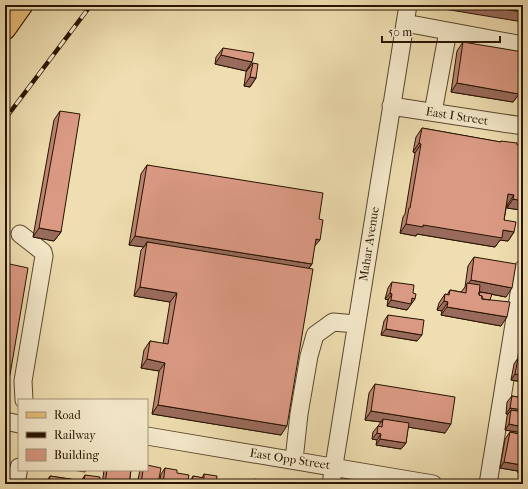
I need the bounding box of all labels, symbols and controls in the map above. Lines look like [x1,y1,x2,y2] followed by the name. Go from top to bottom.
[382,18,500,44] scale bar
[388,25,412,39] text: 50 m
[425,104,490,128] street label: East I Street
[356,206,382,282] street label: Mahar Avenue
[18,399,148,471] legend
[54,408,81,422] text: Road
[54,428,96,442] text: Railway
[249,446,332,472] street label: East Opp Street
[54,448,99,462] text: Building

